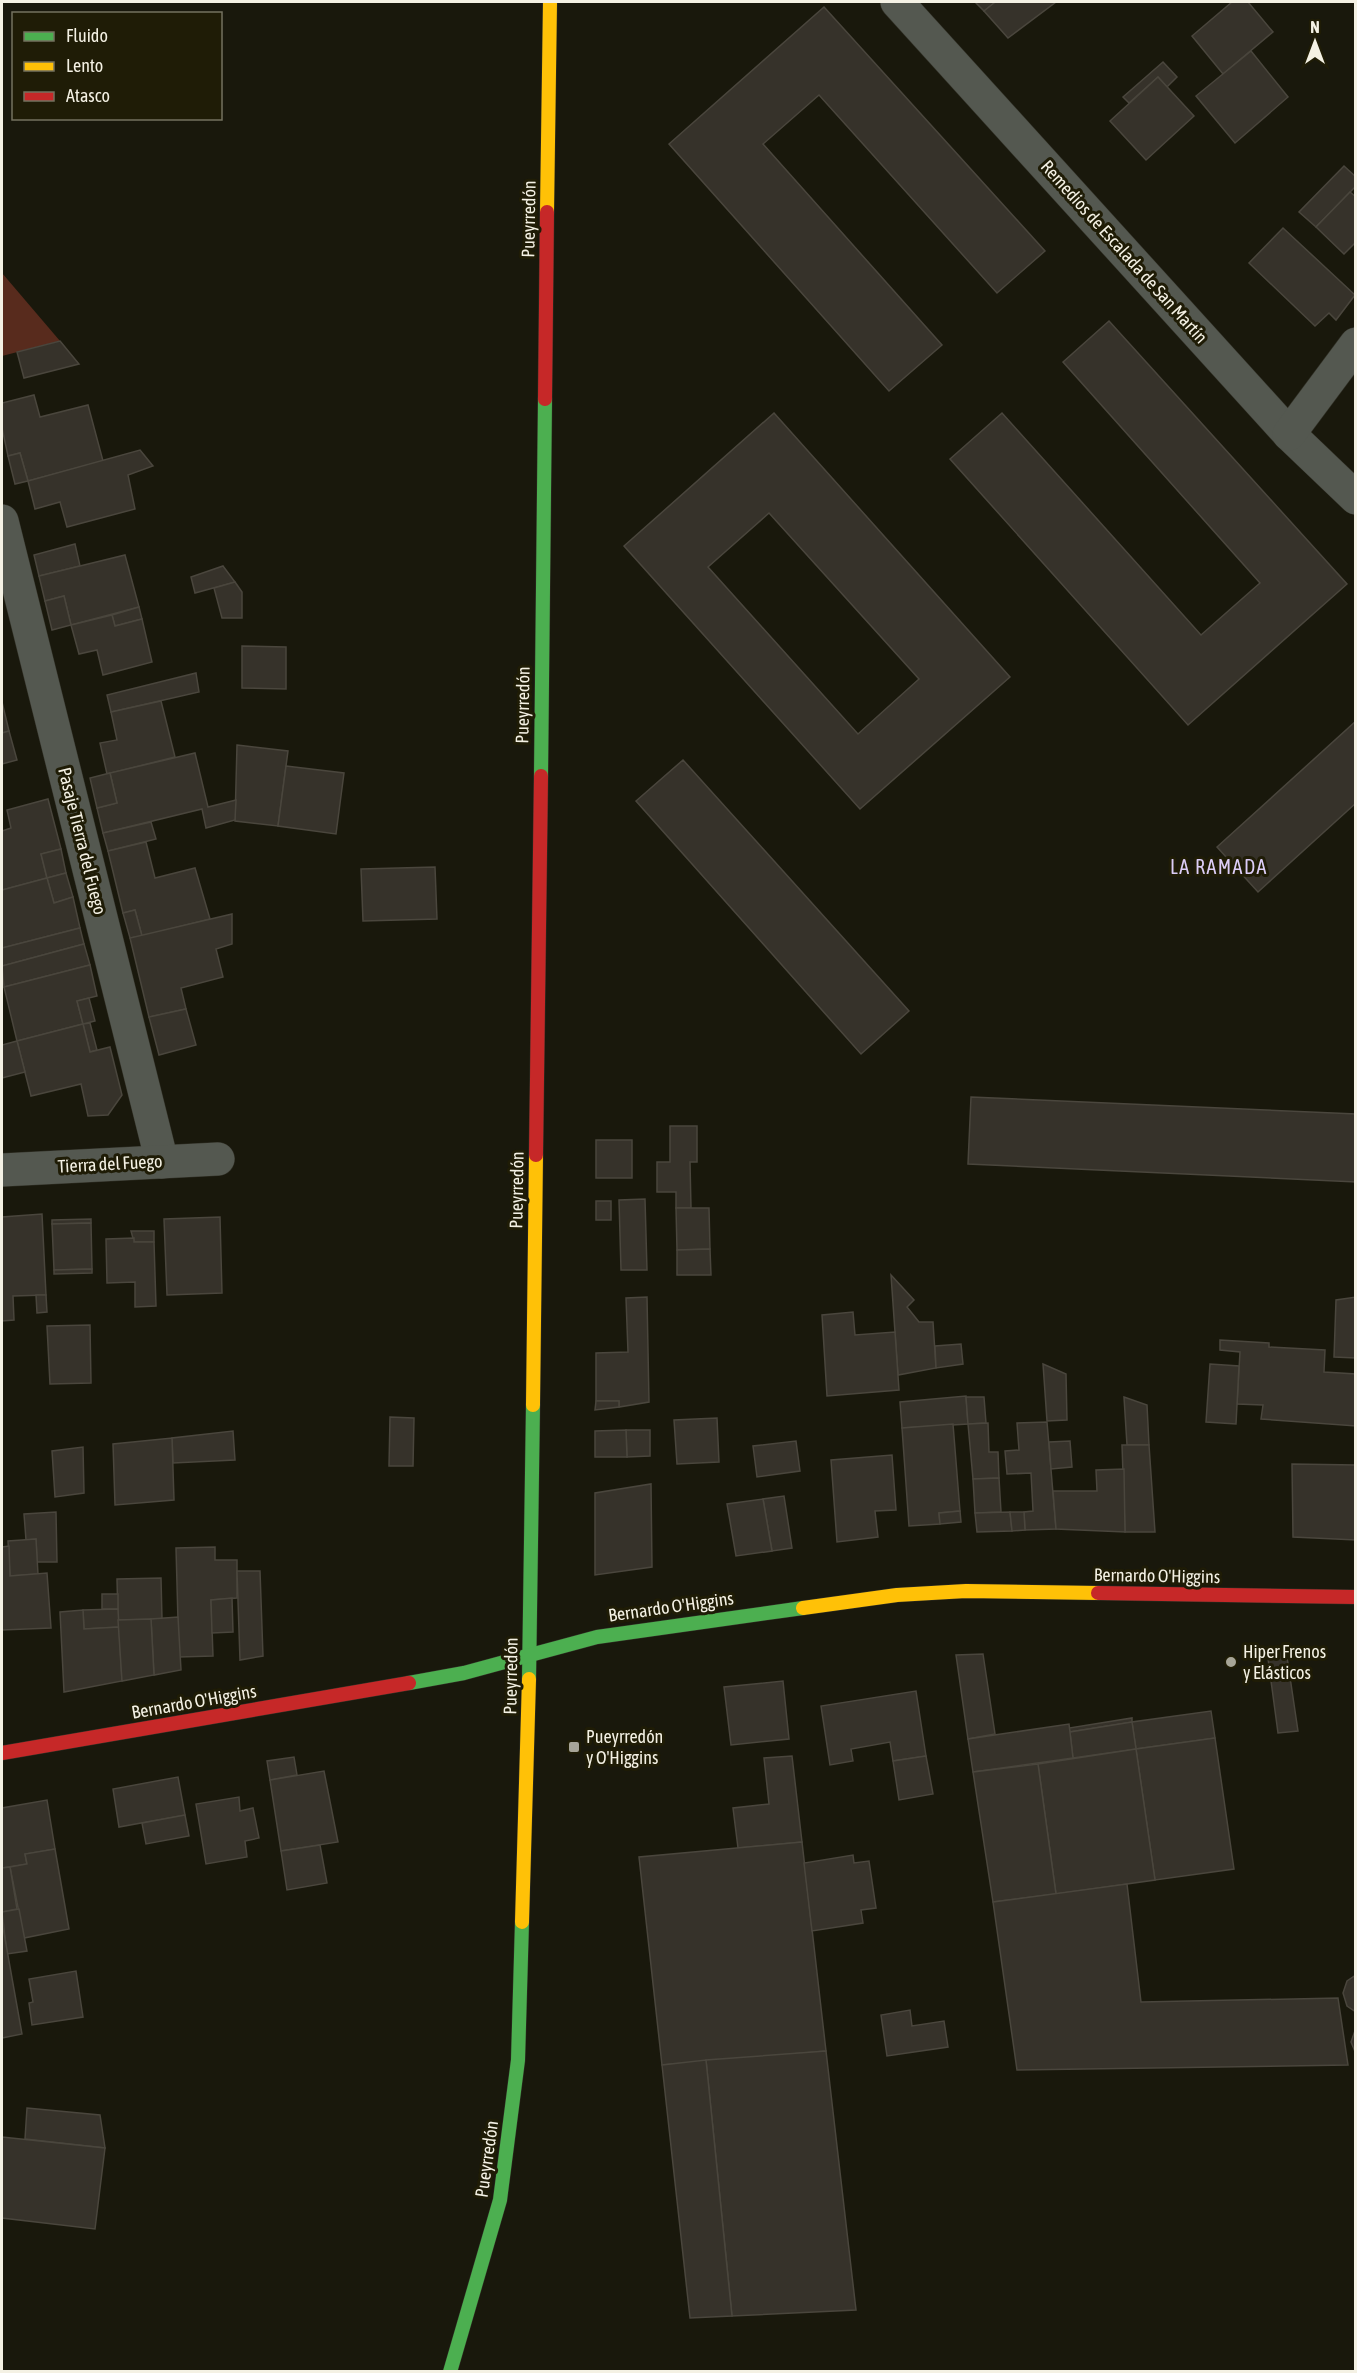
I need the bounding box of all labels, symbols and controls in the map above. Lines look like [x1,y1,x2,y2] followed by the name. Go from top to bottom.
[12,12,222,120] legend
[1285,12,1345,72] north arrow
[1310,18,1320,36] text: N
[66,25,108,46] text: Fluido
[66,55,103,76] text: Lento
[66,85,110,106] text: Atasco
[1037,156,1212,347] street label: Remedios de Escalada de San Martín
[517,180,540,258] street label: Pueyrredón
[511,666,534,744] street label: Pueyrredón
[54,765,111,917] street label: Pasaje Tierra del Fuego
[1170,855,1268,878] district label: LA RAMADA
[57,1150,163,1177] street label: Tierra del Fuego
[505,1151,528,1229] street label: Pueyrredón
[1094,1564,1220,1587] street label: Bernardo O'Higgins
[607,1587,735,1626] street label: Bernardo O'Higgins
[499,1637,522,1715] street label: Pueyrredón
[1243,1641,1326,1683] place label: Hiper Frenos y Elásticos
[1224,1655,1238,1669] marker: Hiper Frenos y Elásticos
[130,1680,258,1723] street label: Bernardo O'Higgins
[586,1726,663,1768] place label: Pueyrredón y O'Higgins
[567,1740,581,1754] marker: Pueyrredón y O'Higgins
[471,2119,502,2199] street label: Pueyrredón

